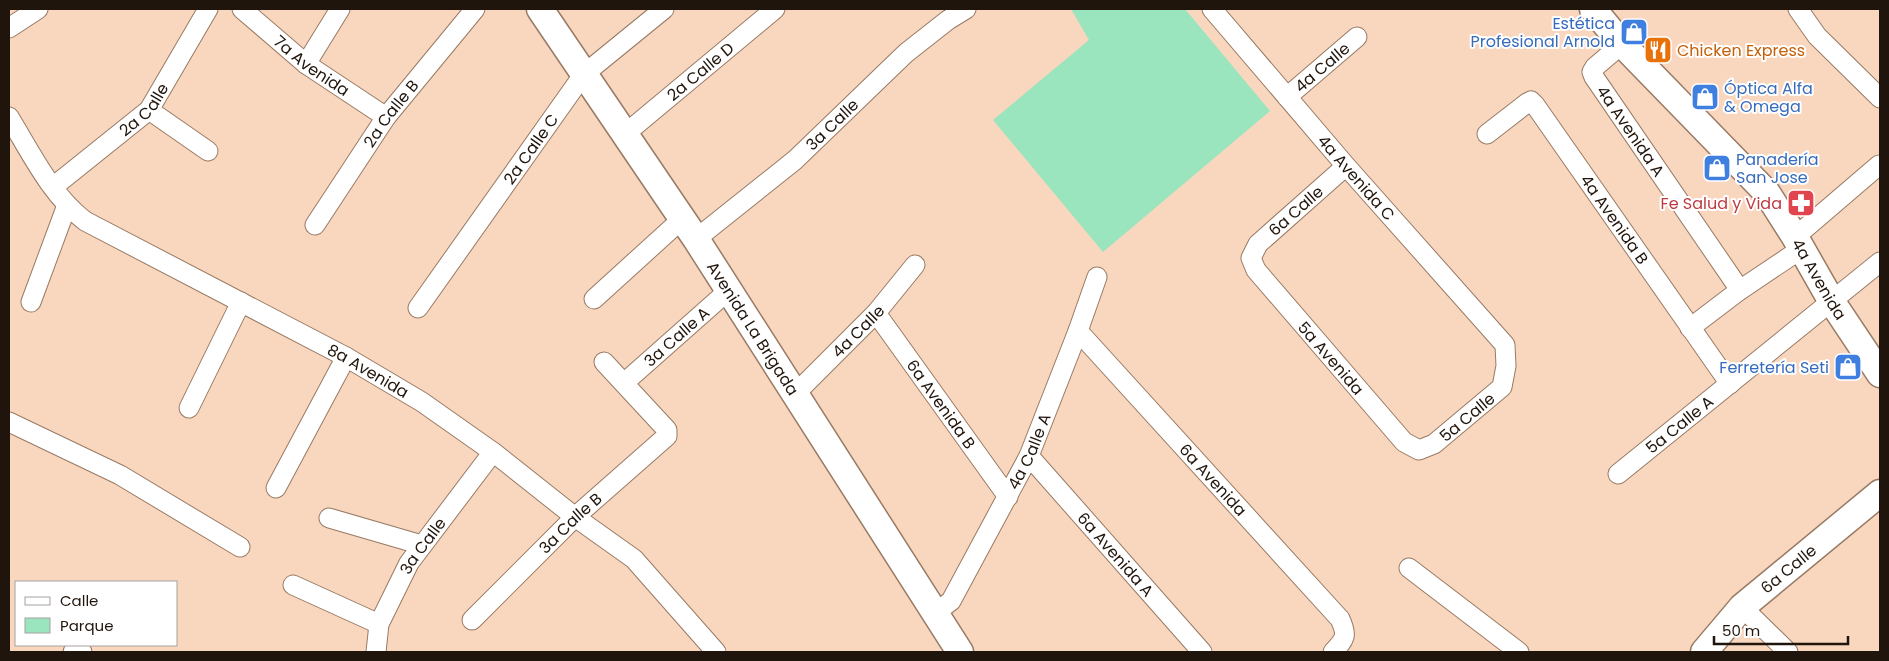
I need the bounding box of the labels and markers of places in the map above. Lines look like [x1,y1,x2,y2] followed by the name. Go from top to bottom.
[1471,12,1615,53] place label: Estética Profesional Arnold
[1619,17,1649,47] shop icon: Estética Profesional Arnold
[1643,35,1673,65] restaurant icon: Chicken Express
[1677,39,1805,62] place label: Chicken Express
[1724,77,1813,118] place label: Óptica Alfa & Omega
[1690,82,1720,112] shop icon: Óptica Alfa & Omega
[1736,148,1819,189] place label: Panadería San Jose
[1702,153,1732,183] shop icon: Panadería San Jose
[1786,188,1816,218] pharmacy icon: Fe Salud y Vida
[1661,192,1782,215] place label: Fe Salud y Vida
[1833,352,1863,382] shop icon: Ferretería Seti
[1719,356,1829,379] place label: Ferretería Seti

